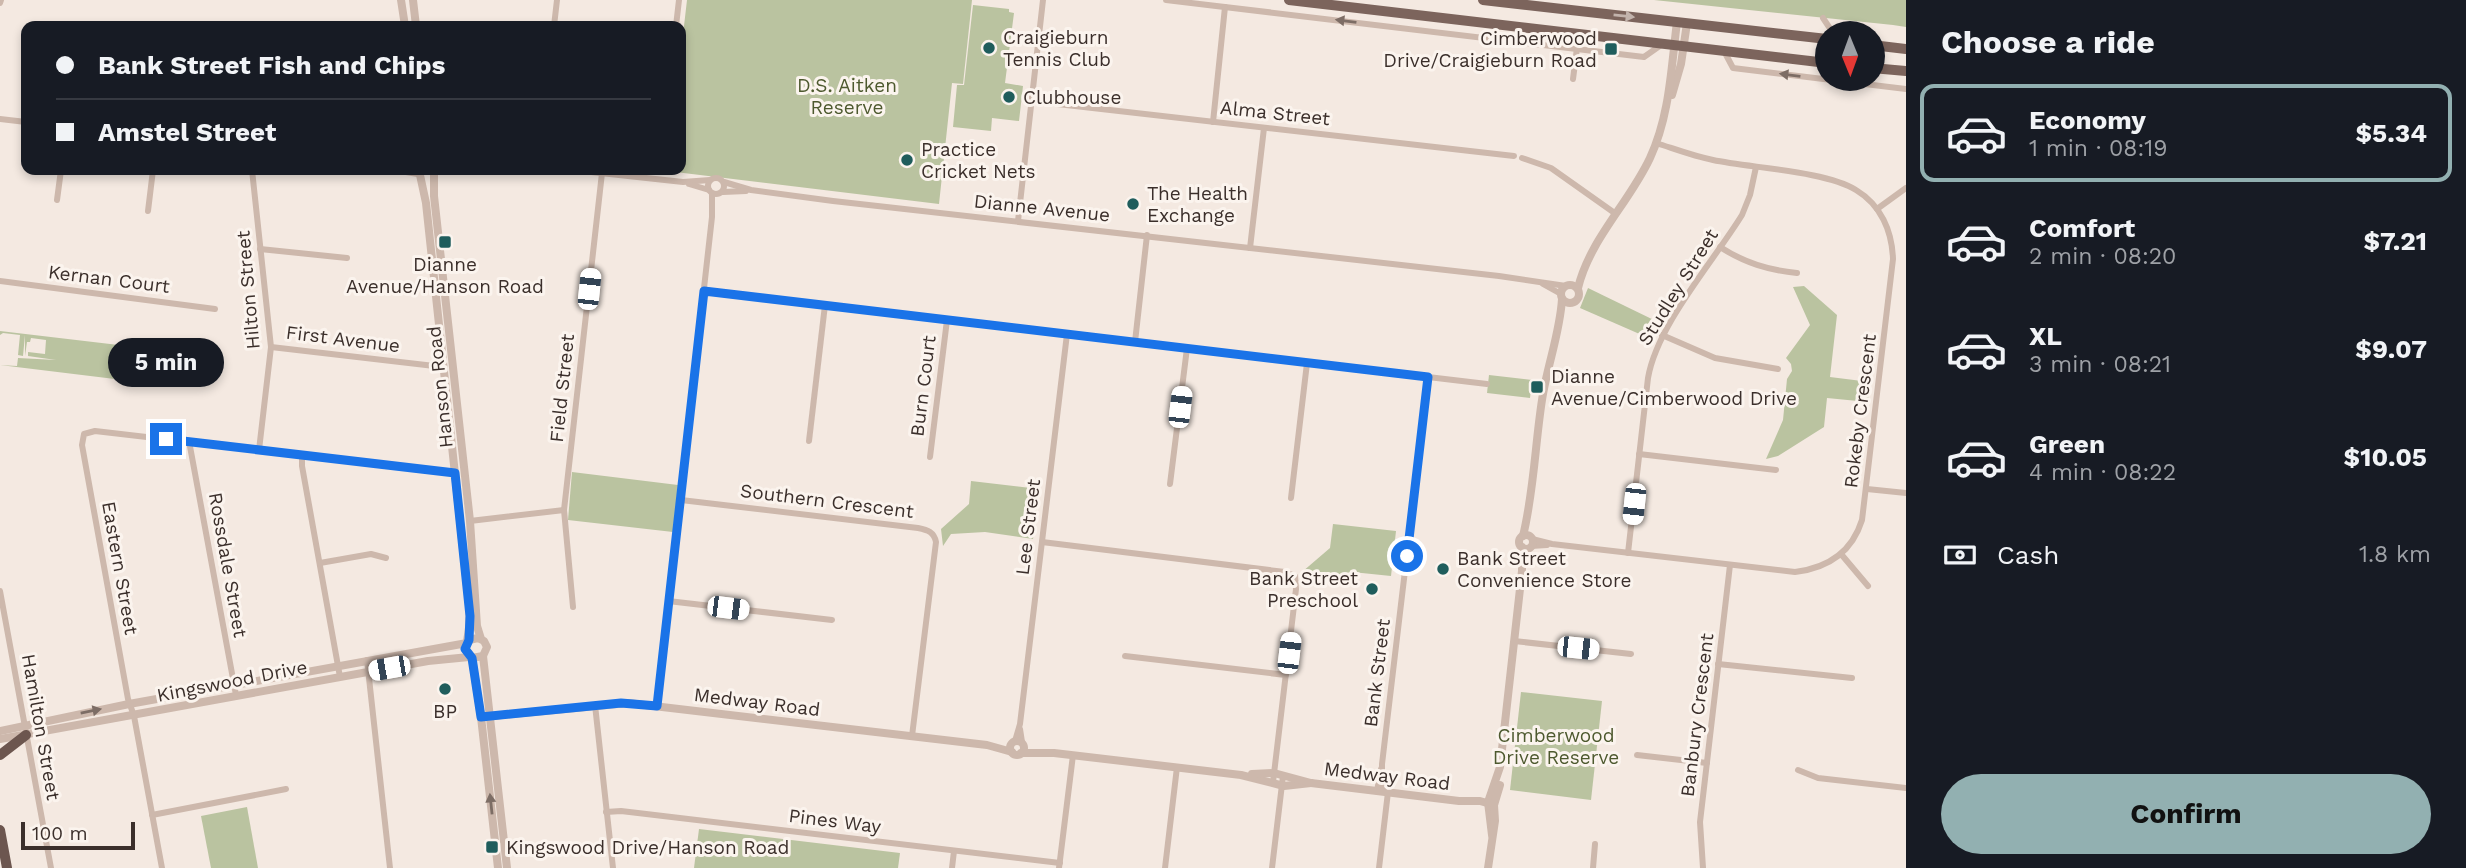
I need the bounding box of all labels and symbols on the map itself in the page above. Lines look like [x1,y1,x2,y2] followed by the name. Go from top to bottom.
[1613,11,1635,22] one-way arrow
[1334,15,1356,26] one-way arrow
[1815,21,1885,91] north arrow
[1003,26,1111,71] place label: Craigieburn Tennis Club
[1383,27,1597,72] place label: Cimberwood Drive/Craigieburn Road
[981,40,997,56] marker: Craigieburn Tennis Club
[1603,41,1619,57] marker: Cimberwood Drive/Craigieburn Road
[1778,70,1800,81] one-way arrow
[797,74,897,119] park label: D.S. Aitken Reserve
[1023,86,1121,109] place label: Clubhouse
[1001,89,1017,105] marker: Clubhouse
[1219,96,1331,130] street label: Alma Street
[921,138,1035,183] place label: Practice Cricket Nets
[899,152,915,168] marker: Practice Cricket Nets
[1147,182,1248,227] place label: The Health Exchange
[973,189,1111,227] street label: Dianne Avenue
[1125,196,1141,212] marker: The Health Exchange
[1633,224,1723,350] street label: Studley Street
[231,230,265,350] street label: Hilton Street
[437,234,453,250] marker: Dianne Avenue/Hanson Road
[346,253,544,298] place label: Dianne Avenue/Hanson Road
[47,260,171,298] street label: Kernan Court
[577,267,602,311] car
[285,321,401,357] street label: First Avenue
[422,325,458,449] street label: Hanson Road
[545,333,579,443] street label: Field Street
[1839,333,1881,489] street label: Rokeby Crescent
[905,334,941,438] street label: Burn Court
[108,338,224,386] callout: 5 min
[1551,365,1797,410] place label: Dianne Avenue/Cimberwood Drive
[1529,379,1545,395] marker: Dianne Avenue/Cimberwood Drive
[1168,385,1193,429] car
[150,423,182,455] route end
[1011,478,1045,576] street label: Lee Street
[739,479,915,523] street label: Southern Crescent
[1622,482,1647,526] car
[204,491,252,639] street label: Rossdale Street
[97,500,143,637] street label: Eastern Street
[1391,540,1423,572] route start
[1457,547,1631,592] place label: Bank Street Convenience Store
[1435,561,1451,577] marker: Bank Street Convenience Store
[1249,567,1358,612] place label: Bank Street Preschool
[1364,581,1380,597] marker: Bank Street Preschool
[706,595,751,621] car
[1359,617,1395,728] street label: Bank Street
[1277,631,1302,675] car
[1676,632,1718,798] street label: Banbury Crescent
[1557,635,1600,661] car
[17,652,65,802] street label: Hamilton Street
[367,654,412,682] car
[155,655,309,707] street label: Kingswood Drive
[437,681,453,697] marker: BP
[693,683,821,721] street label: Medway Road
[433,700,457,723] place label: BP
[80,706,102,717] one-way arrow
[1493,724,1619,769] park label: Cimberwood Drive Reserve
[1323,757,1451,795] street label: Medway Road
[485,793,496,815] one-way arrow
[787,804,883,838] street label: Pines Way
[21,819,135,851] scale bar
[506,836,790,859] place label: Kingswood Drive/Hanson Road
[484,839,500,855] marker: Kingswood Drive/Hanson Road

